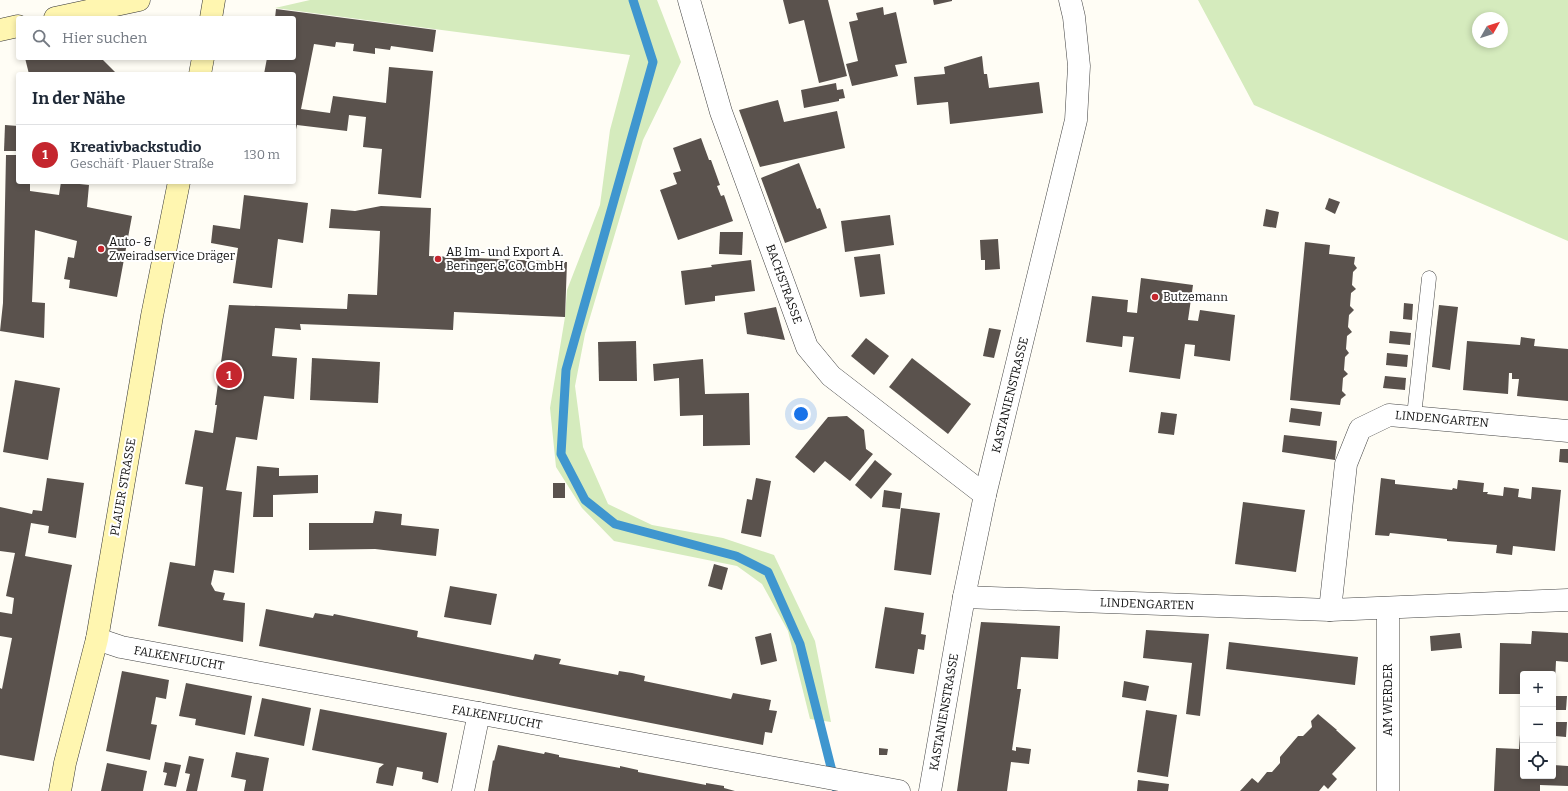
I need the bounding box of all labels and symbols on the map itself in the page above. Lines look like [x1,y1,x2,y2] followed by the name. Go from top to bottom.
[1472,12,1508,48] north arrow
[109,235,236,263] place label: Auto- & Zweiradservice Dräger
[763,242,805,326] street label: BACHSTRASSE
[96,244,106,254] marker: Auto- & Zweiradservice Dräger
[446,245,564,273] place label: AB Im- und Export A. Beringer & Co. GmbH
[433,254,443,264] marker: AB Im- und Export A. Beringer & Co. GmbH
[1163,290,1228,304] place label: Butzemann
[1150,292,1160,302] marker: Butzemann
[989,336,1031,454] street label: KASTANIENSTRASSE
[216,360,242,390] pin: 1
[791,404,811,424] your location
[1395,408,1490,430] street label: LINDENGARTEN
[108,437,138,537] street label: PLAUER STRASSE
[1100,595,1195,613] street label: LINDENGARTEN
[133,643,225,673] street label: FALKENFLUCHT
[927,652,961,772] street label: KASTANIENSTRASSE
[1381,664,1395,736] street label: AM WERDER
[451,702,543,732] street label: FALKENFLUCHT

